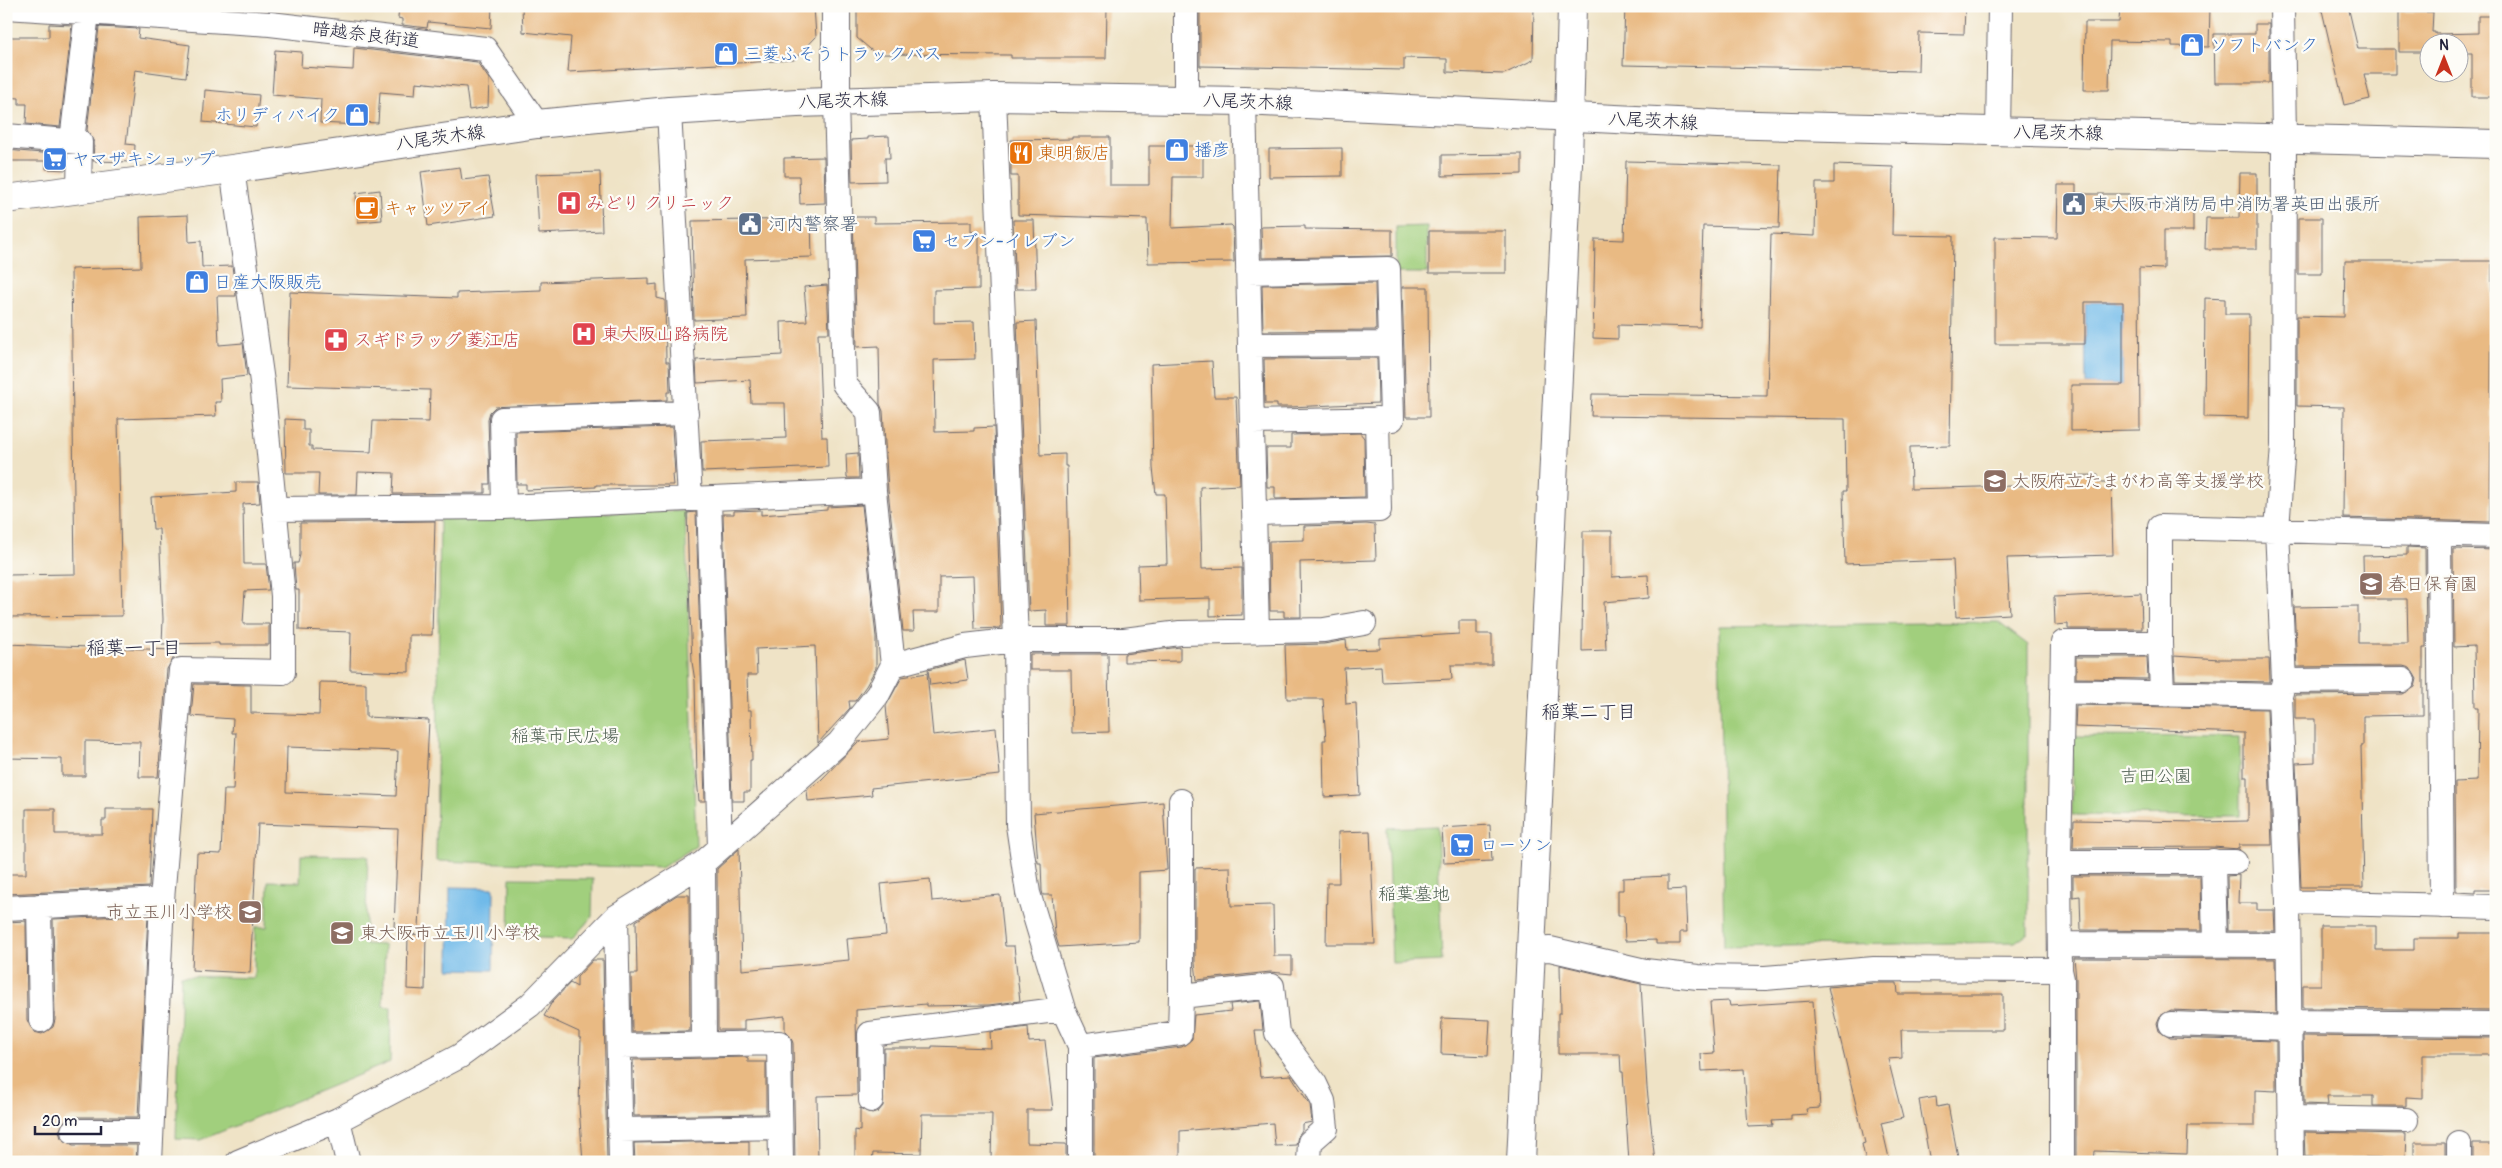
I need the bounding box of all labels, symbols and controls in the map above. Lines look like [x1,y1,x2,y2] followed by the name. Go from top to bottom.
[311,17,421,53] street label: 暗越奈良街道
[2179,32,2205,58] shop icon: ソフトバンク
[2420,32,2470,82] north arrow
[2210,34,2318,57] place label: ソフトバンク
[2439,37,2449,54] text: N
[713,41,739,67] shop icon: 三菱ふそうトラックバス
[744,43,942,66] place label: 三菱ふそうトラックバス
[798,88,888,114] street label: 八尾茨木線
[1203,89,1293,115] street label: 八尾茨木線
[344,102,370,128] shop icon: ホリディバイク
[215,104,340,127] place label: ホリディバイク
[1607,107,1699,135] street label: 八尾茨木線
[394,120,486,156] street label: 八尾茨木線
[2013,121,2103,145] street label: 八尾茨木線
[1164,137,1190,163] shop icon: 播彦
[1194,139,1230,162] place label: 播彦
[1008,140,1034,166] restaurant icon: 東明飯店
[1038,142,1110,165] place label: 東明飯店
[42,146,68,172] supermarket icon: ヤマザキショップ
[72,148,215,171] place label: ヤマザキショップ
[556,190,582,216] hospital icon: みどり クリニック
[2061,191,2087,217] public building icon: 東大阪市消防局中消防署英田出張所
[586,192,734,215] place label: みどり クリニック
[2092,193,2380,216] place label: 東大阪市消防局中消防署英田出張所
[354,195,380,221] cafe icon: キャッツアイ
[384,197,491,220] place label: キャッツアイ
[737,211,763,237] public building icon: 河内警察署
[768,213,858,236] place label: 河内警察署
[911,228,937,254] supermarket icon: セブン-イレブン
[942,230,1076,253] place label: セブン-イレブン
[184,269,210,295] shop icon: 日産大阪販売
[214,271,322,294] place label: 日産大阪販売
[571,321,597,347] hospital icon: 東大阪山路病院
[602,323,728,346] place label: 東大阪山路病院
[323,327,349,353] pharmacy icon: スギドラッグ 菱江店
[354,329,520,352] place label: スギドラッグ 菱江店
[1982,468,2008,494] school or university icon: 大阪府立たまがわ高等支援学校
[2012,470,2264,493] place label: 大阪府立たまがわ高等支援学校
[2358,571,2384,597] school or university icon: 春日保育園
[2388,573,2478,596] place label: 春日保育園
[86,636,182,660] district label: 稲葉一丁目
[1541,700,1637,724] district label: 稲葉二丁目
[511,725,619,748] park label: 稲葉市民広場
[2120,765,2192,788] park label: 吉田公園
[1449,832,1475,858] supermarket icon: ローソン
[1480,834,1552,857] place label: ローソン
[1378,883,1450,906] park label: 稲葉墓地
[237,899,263,925] school or university icon: 市立玉川小学校
[106,901,232,924] place label: 市立玉川小学校
[329,920,355,946] school or university icon: 東大阪市立玉川小学校
[360,922,540,945] place label: 東大阪市立玉川小学校
[35,1103,101,1135] scale bar
[42,1112,77,1131] text: 20 m

